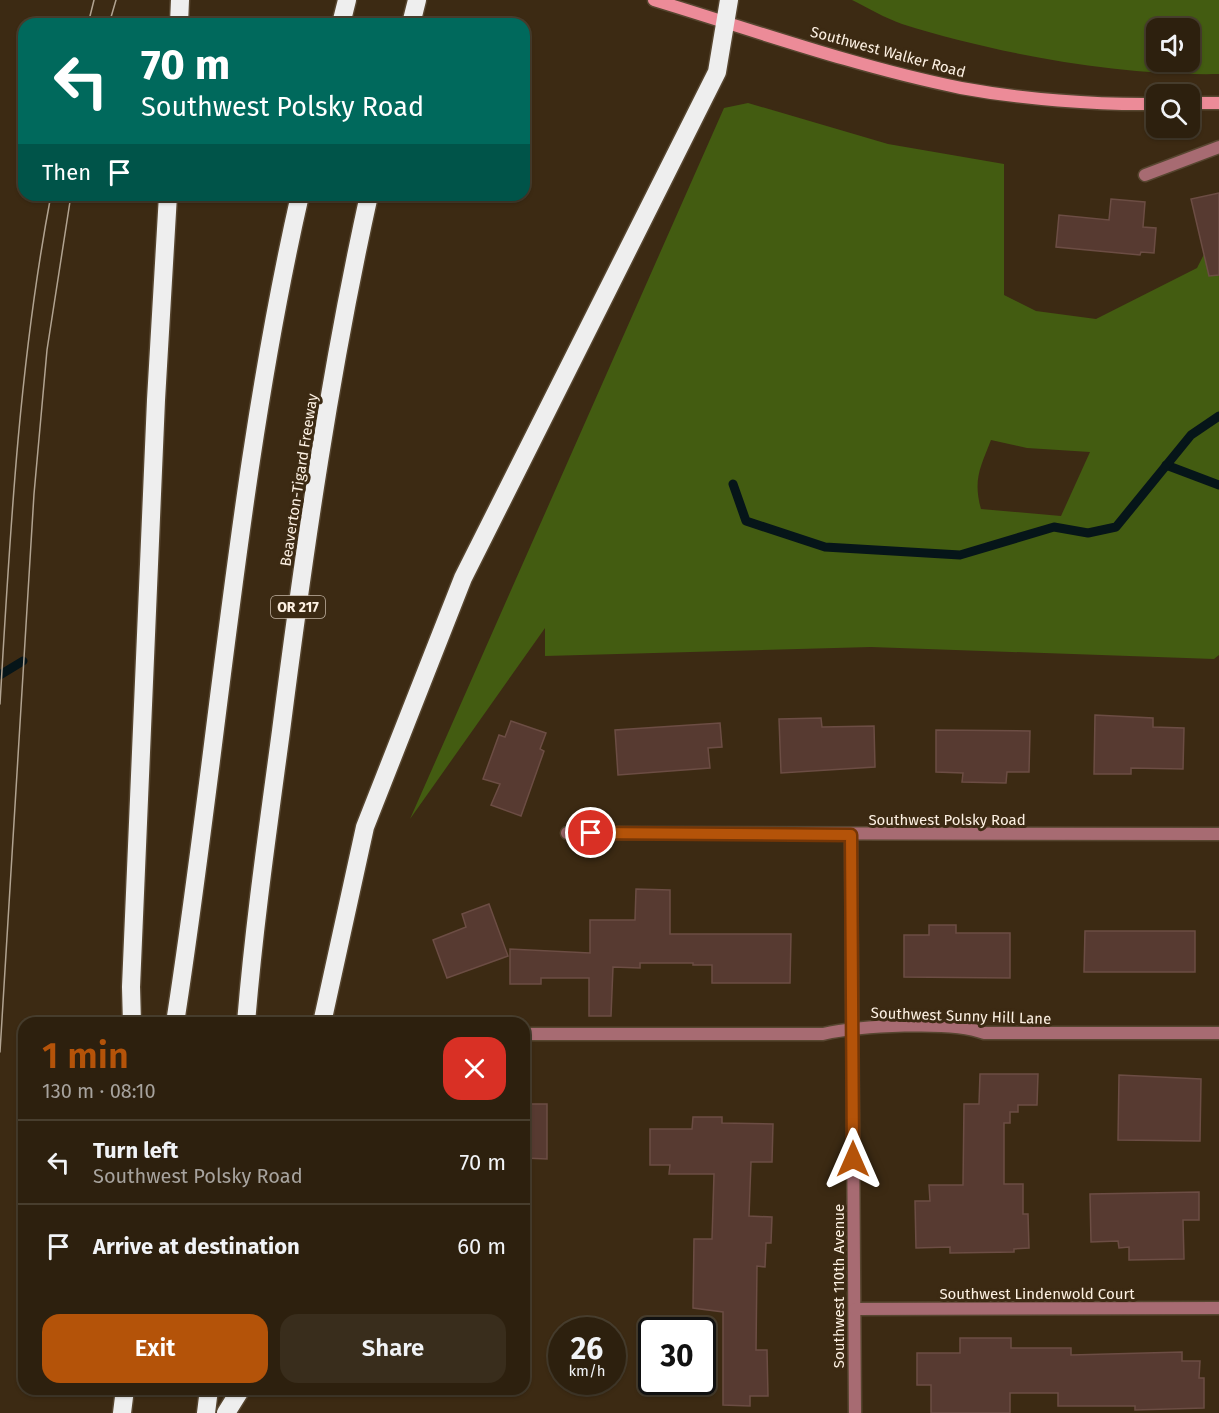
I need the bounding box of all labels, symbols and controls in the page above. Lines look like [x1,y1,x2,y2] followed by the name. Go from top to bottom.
[1146,18,1200,138] map controls
[1146,18,1200,72] button: sound
[809,23,967,81] street label: Southwest Walker Road
[141,40,230,90] text: 70 m
[42,42,120,120] icon: left
[1146,84,1200,138] button: search
[141,91,424,123] text: Southwest Polsky Road
[103,156,136,189] icon: arrive
[42,159,91,186] text: Then
[276,392,322,568] street label: Beaverton-Tigard Freeway
[271,596,325,618] road number: OR 217
[565,807,616,858] pin
[868,811,1026,829] street label: Southwest Polsky Road
[574,816,607,849] icon: arrive
[870,1004,1052,1028] street label: Southwest Sunny Hill Lane
[42,1034,129,1078] text: 1 min
[443,1037,506,1100] button: close
[42,1079,156,1103] text: 130 m · 08:10
[821,1127,885,1191] position arrow
[93,1137,178,1164] text: Turn left
[42,1146,75,1179] icon: left
[460,1149,506,1176] text: 70 m
[93,1164,303,1188] text: Southwest Polsky Road
[830,1204,848,1368] street label: Southwest 110th Avenue
[42,1230,75,1263] icon: arrive
[93,1233,300,1260] text: Arrive at destination
[457,1233,506,1260] text: 60 m
[939,1285,1135,1303] street label: Southwest Lindenwold Court
[42,1314,268,1383] button: Exit
[280,1314,506,1383] button: Share
[638,1317,716,1395] speed limit sign: 30
[571,1331,603,1367] text: 26
[568,1362,606,1380] text: km/h

